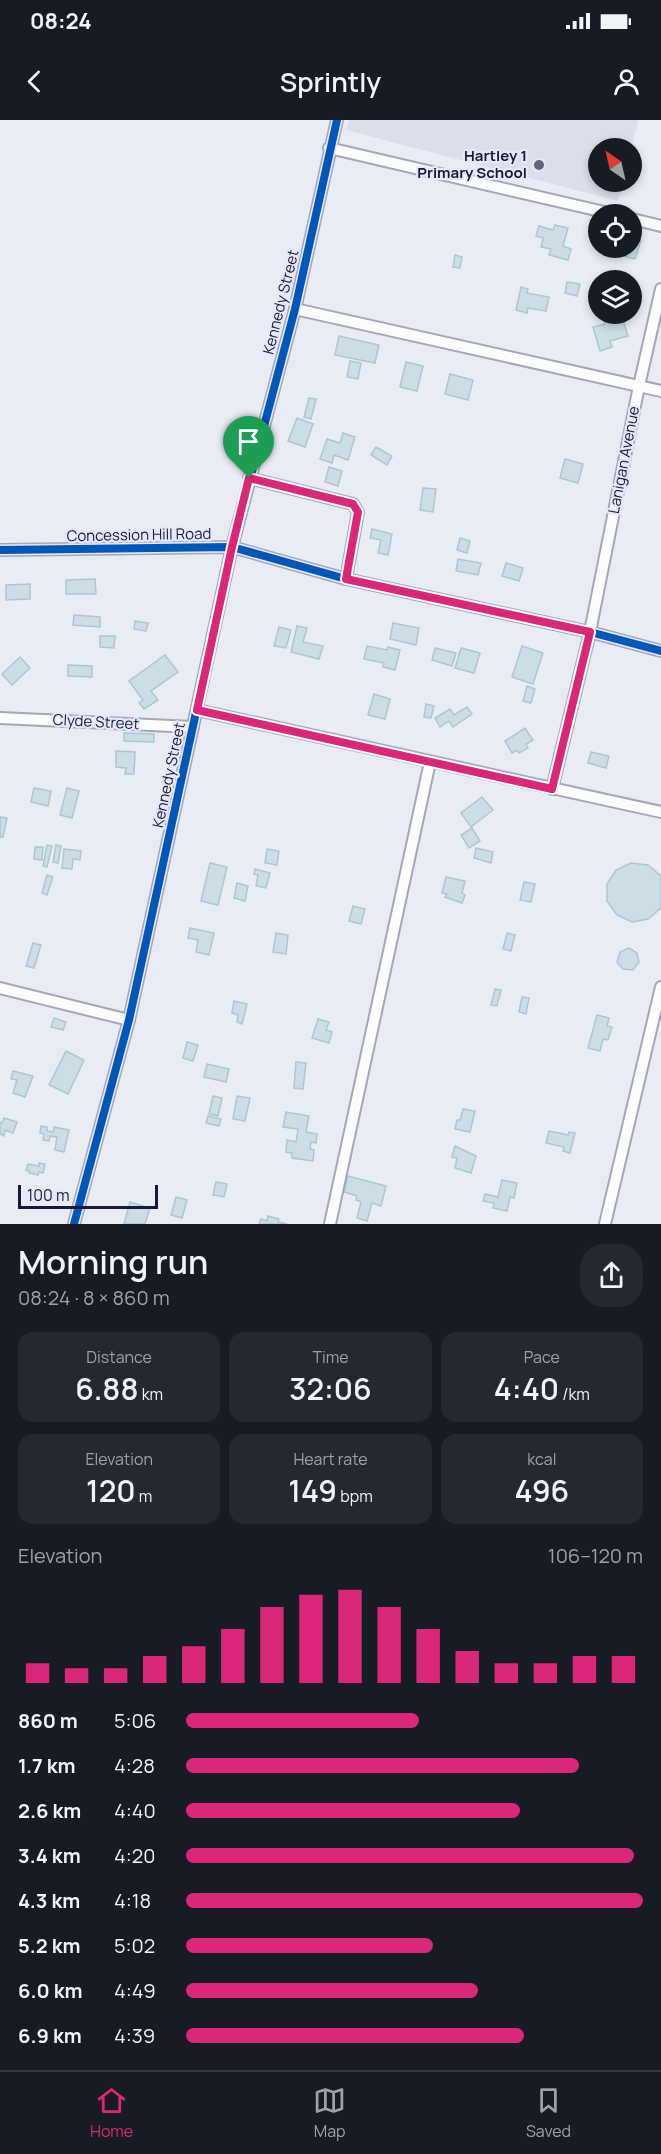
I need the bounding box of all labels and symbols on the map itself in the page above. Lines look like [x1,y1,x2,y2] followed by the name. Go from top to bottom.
[588,138,642,192] north arrow
[417,145,527,183] place label: Hartley 1 Primary School
[532,158,546,172] marker: Hartley 1 Primary School
[257,247,304,356] street label: Kennedy Street
[603,404,644,515] street label: Lanigan Avenue
[223,416,274,478] pin
[66,523,211,546] street label: Concession Hill Road
[52,709,140,734] street label: Clyde Street
[147,720,190,830] street label: Kennedy Street
[18,1182,158,1210] scale bar

